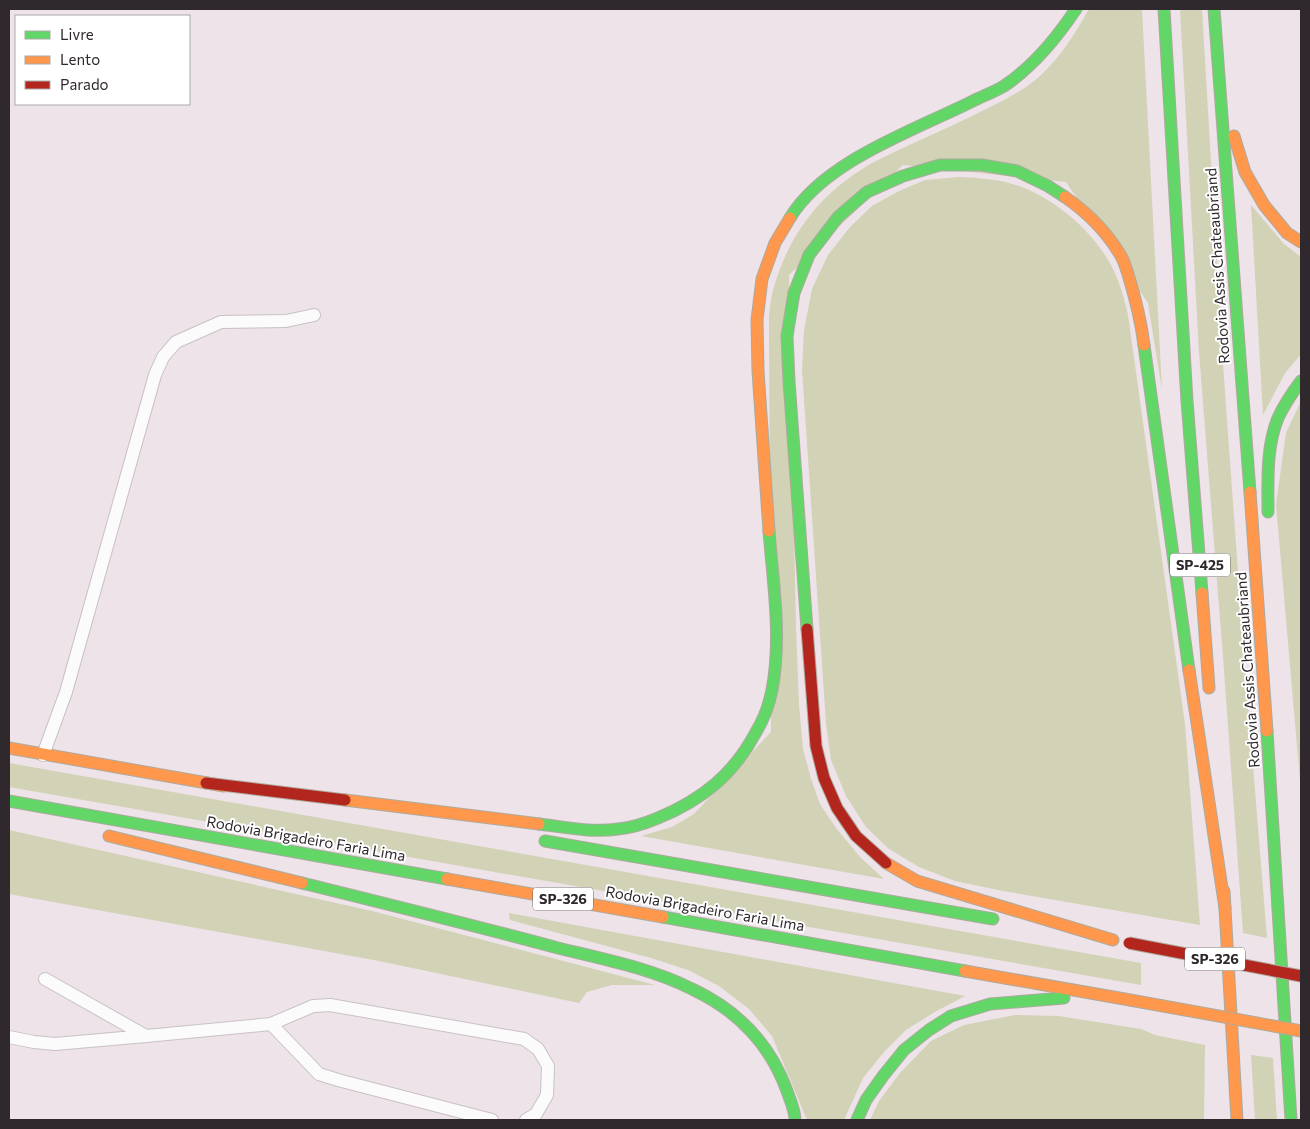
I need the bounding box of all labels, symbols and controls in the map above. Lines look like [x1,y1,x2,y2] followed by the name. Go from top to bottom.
[15,15,190,105] legend
[60,25,94,43] text: Livre
[60,50,100,68] text: Lento
[60,75,109,93] text: Parado
[1201,167,1233,365] street label: Rodovia Assis Chateaubriand
[1170,554,1230,576] road number: SP-425
[1231,571,1263,769] street label: Rodovia Assis Chateaubriand
[205,812,407,864] street label: Rodovia Brigadeiro Faria Lima
[604,882,806,934] street label: Rodovia Brigadeiro Faria Lima
[533,888,593,911] road number: SP-326
[1185,948,1245,971] road number: SP-326

